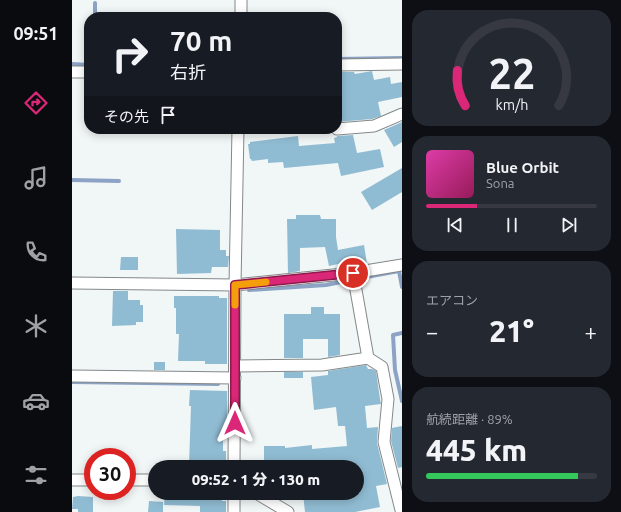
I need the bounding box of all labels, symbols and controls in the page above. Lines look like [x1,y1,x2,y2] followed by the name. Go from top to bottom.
[13,23,59,43] text: 09:51
[170,25,232,56] text: 70 m
[104,28,156,80] icon: right
[488,50,535,97] text: 22
[170,62,206,82] text: 右折
[22,89,50,117] icon: directions
[495,96,528,112] text: km/h
[157,104,179,126] icon: arrive
[104,108,149,125] text: その先
[486,159,559,176] text: Blue Orbit
[22,164,50,192] icon: music
[486,176,515,190] text: Sona
[444,214,466,236] icon: previous
[501,214,523,236] icon: pause
[558,214,580,236] icon: next
[22,238,50,266] icon: phone
[336,256,370,290] pin
[342,262,364,284] icon: arrive
[426,293,478,307] text: エアコン
[22,312,50,340] icon: climate
[489,314,534,348] text: 21°
[426,319,438,344] text: −
[585,319,597,344] text: +
[22,387,50,415] icon: car
[214,402,256,444] position arrow
[426,412,513,426] text: 航続距離 · 89%
[426,433,527,467] text: 445 km
[84,448,136,500] speed limit sign: 30
[22,461,50,489] icon: filters
[192,471,320,488] text: 09:52 · 1 分 · 130 m

